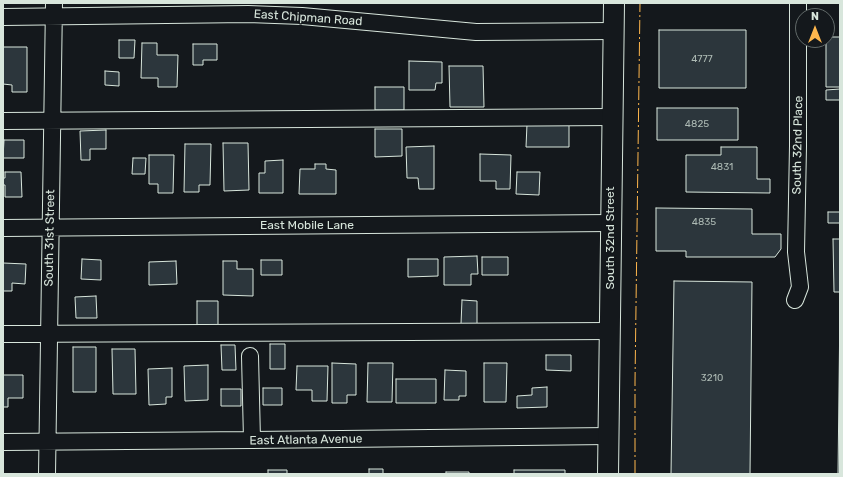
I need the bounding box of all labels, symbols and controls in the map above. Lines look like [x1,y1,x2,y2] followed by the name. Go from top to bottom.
[253,7,363,29] street label: East Chipman Road
[795,8,835,48] north arrow
[811,10,819,23] text: N
[691,53,713,65] house number: 4777
[790,96,806,194] street label: South 32nd Place
[685,118,709,130] house number: 4825
[711,161,733,173] house number: 4831
[604,187,618,289] street label: South 32nd Street
[42,189,58,287] street label: South 31st Street
[692,216,716,228] house number: 4835
[260,219,354,233] street label: East Mobile Lane
[701,372,723,384] house number: 3210
[249,432,363,448] street label: East Atlanta Avenue

